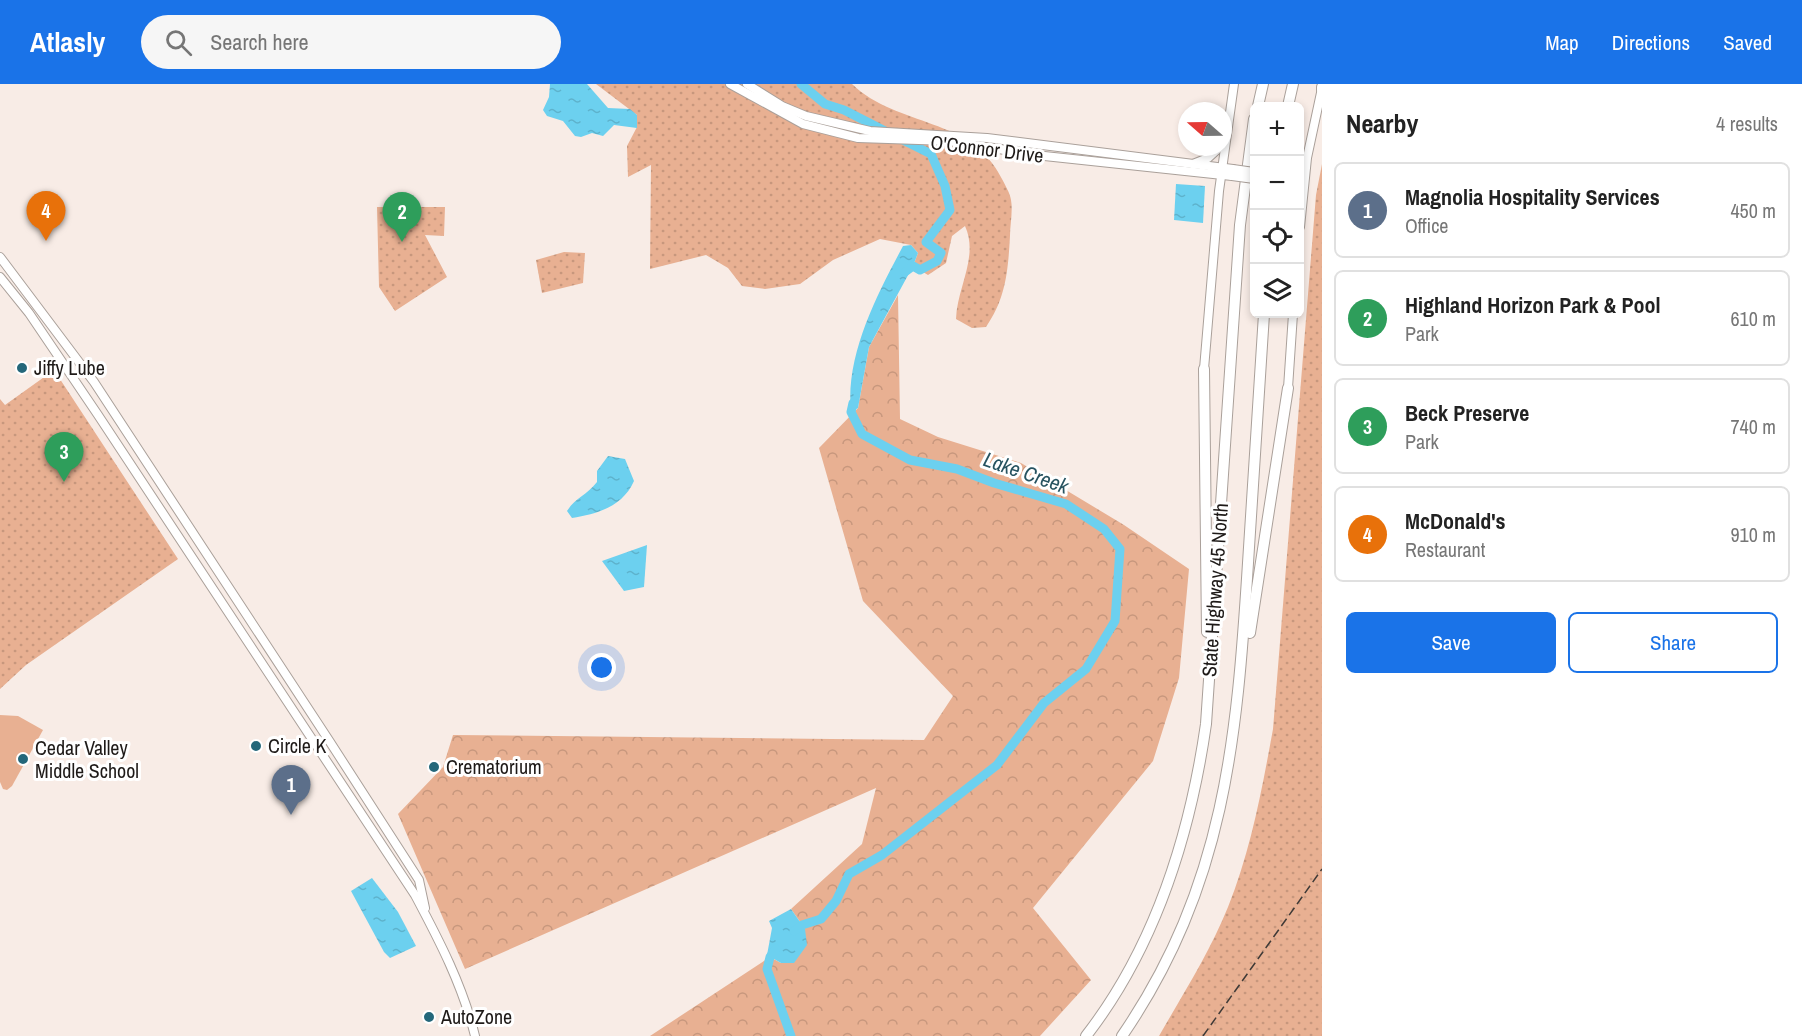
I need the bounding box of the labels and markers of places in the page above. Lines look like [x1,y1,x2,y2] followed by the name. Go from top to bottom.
[26,192,66,241] pin: 4
[382,192,422,242] pin: 2
[34,354,105,381] place label: Jiffy Lube
[15,361,29,375] marker: Jiffy Lube
[44,432,84,482] pin: 3
[268,732,326,759] place label: Circle K
[35,734,139,784] place label: Cedar Valley Middle School
[249,739,263,753] marker: Circle K
[16,752,30,766] marker: Cedar Valley Middle School
[446,753,542,780] place label: Crematorium
[427,760,441,774] marker: Crematorium
[272,766,310,815] pin: 1
[440,1003,512,1030] place label: AutoZone
[422,1010,436,1024] marker: AutoZone

